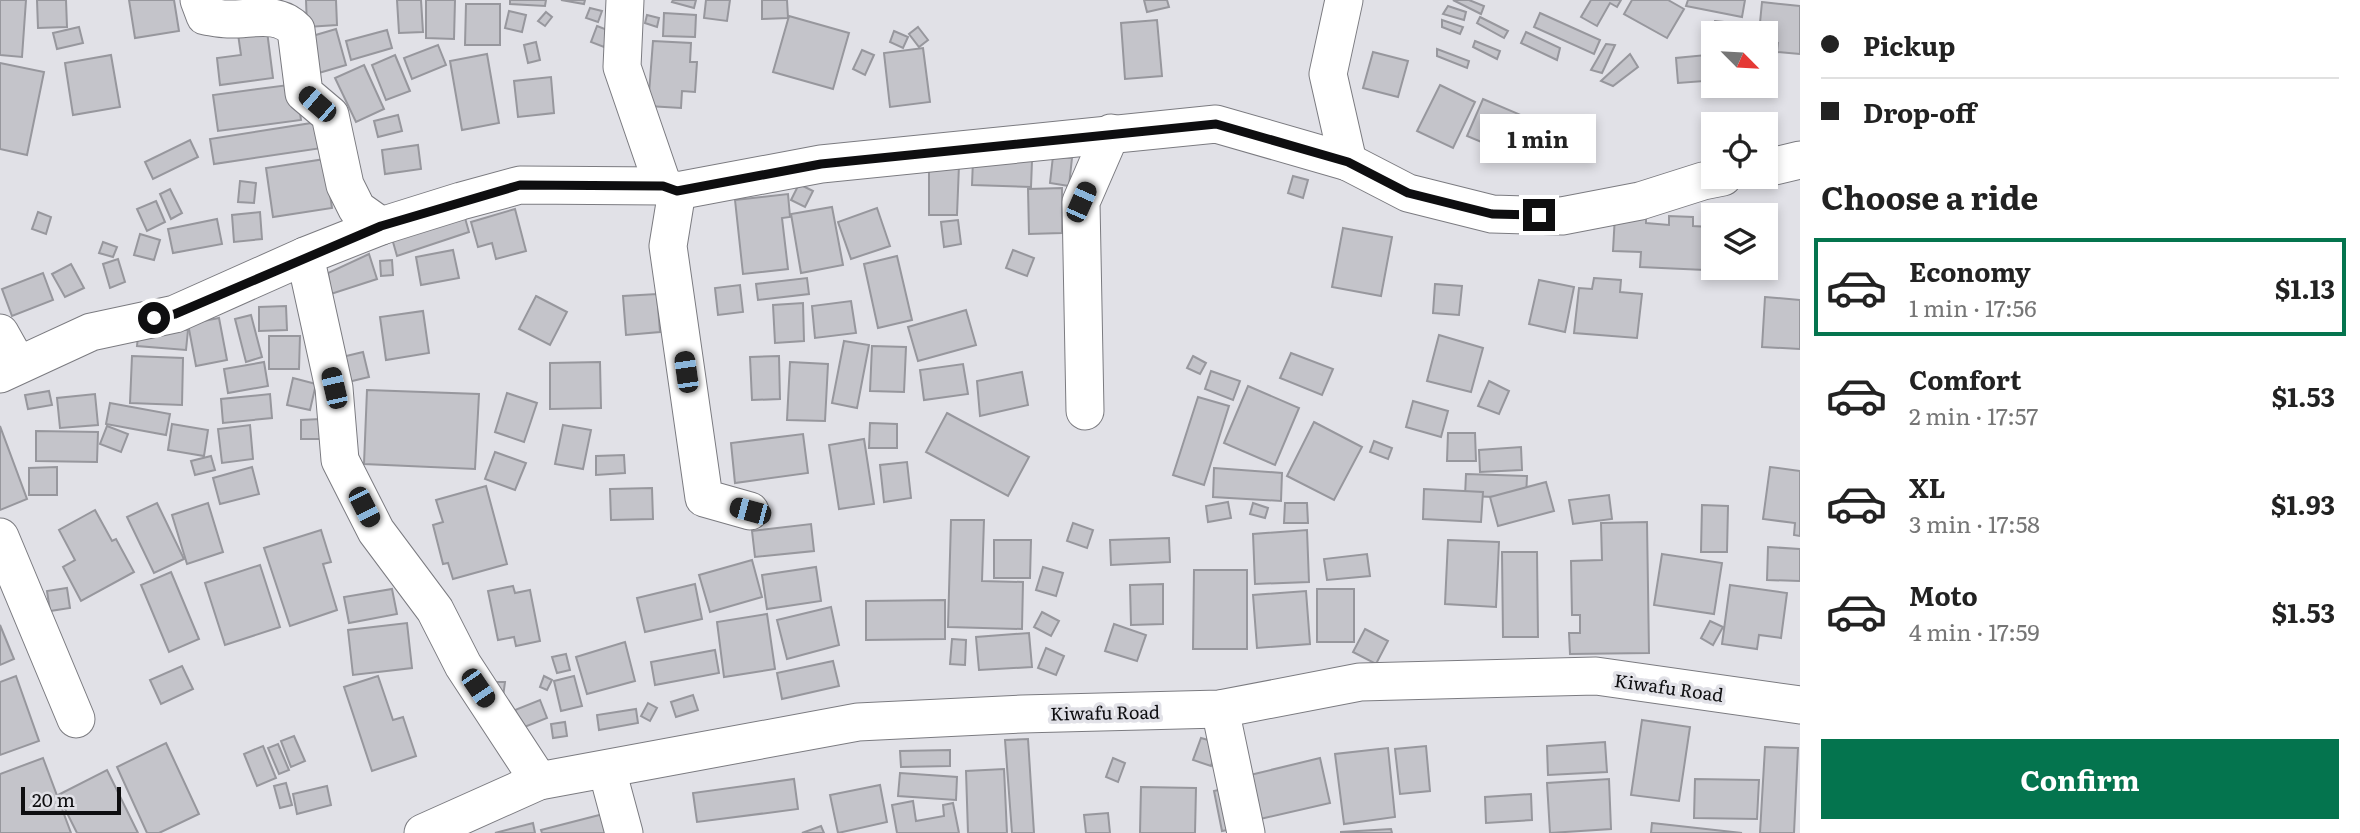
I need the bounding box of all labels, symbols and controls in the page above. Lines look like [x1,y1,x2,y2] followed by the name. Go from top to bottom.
[1701,21,1778,98] north arrow
[1701,21,1778,280] map controls
[1863,25,1955,64] text: Pickup
[295,82,340,126] car
[1863,92,1976,131] text: Drop-off
[1701,112,1778,189] button: locate
[1481,114,1597,162] callout: 1 min
[1507,121,1569,155] text: 1 min
[1821,172,2038,220] text: Choose a ride
[1063,179,1100,225] car
[1523,199,1555,231] route end
[1701,203,1778,280] button: layers
[1909,251,2031,290] text: Economy
[1825,256,1888,319] icon: car
[2275,268,2335,307] text: $1.13
[1909,290,2037,324] text: 1 min · 17:56
[138,302,170,334] route start
[673,350,700,394] car
[1909,359,2021,398] text: Comfort
[1825,364,1888,427] icon: car
[320,365,349,411] car
[2272,376,2335,415] text: $1.53
[1909,398,2038,432] text: 2 min · 17:57
[1909,467,1946,506] text: XL
[1825,472,1888,535] icon: car
[346,484,383,530] car
[2271,484,2335,523] text: $1.93
[727,495,774,527] car
[1909,506,2040,540] text: 3 min · 17:58
[1909,575,1978,614] text: Moto
[1825,580,1888,643] icon: car
[2272,592,2335,631] text: $1.53
[1909,614,2040,648] text: 4 min · 17:59
[458,665,499,711] car
[1613,666,1725,708] street label: Kiwafu Road
[1050,698,1160,726] street label: Kiwafu Road
[1821,739,2339,819] button: Confirm
[21,784,121,816] scale bar
[32,785,75,813] text: 20 m

